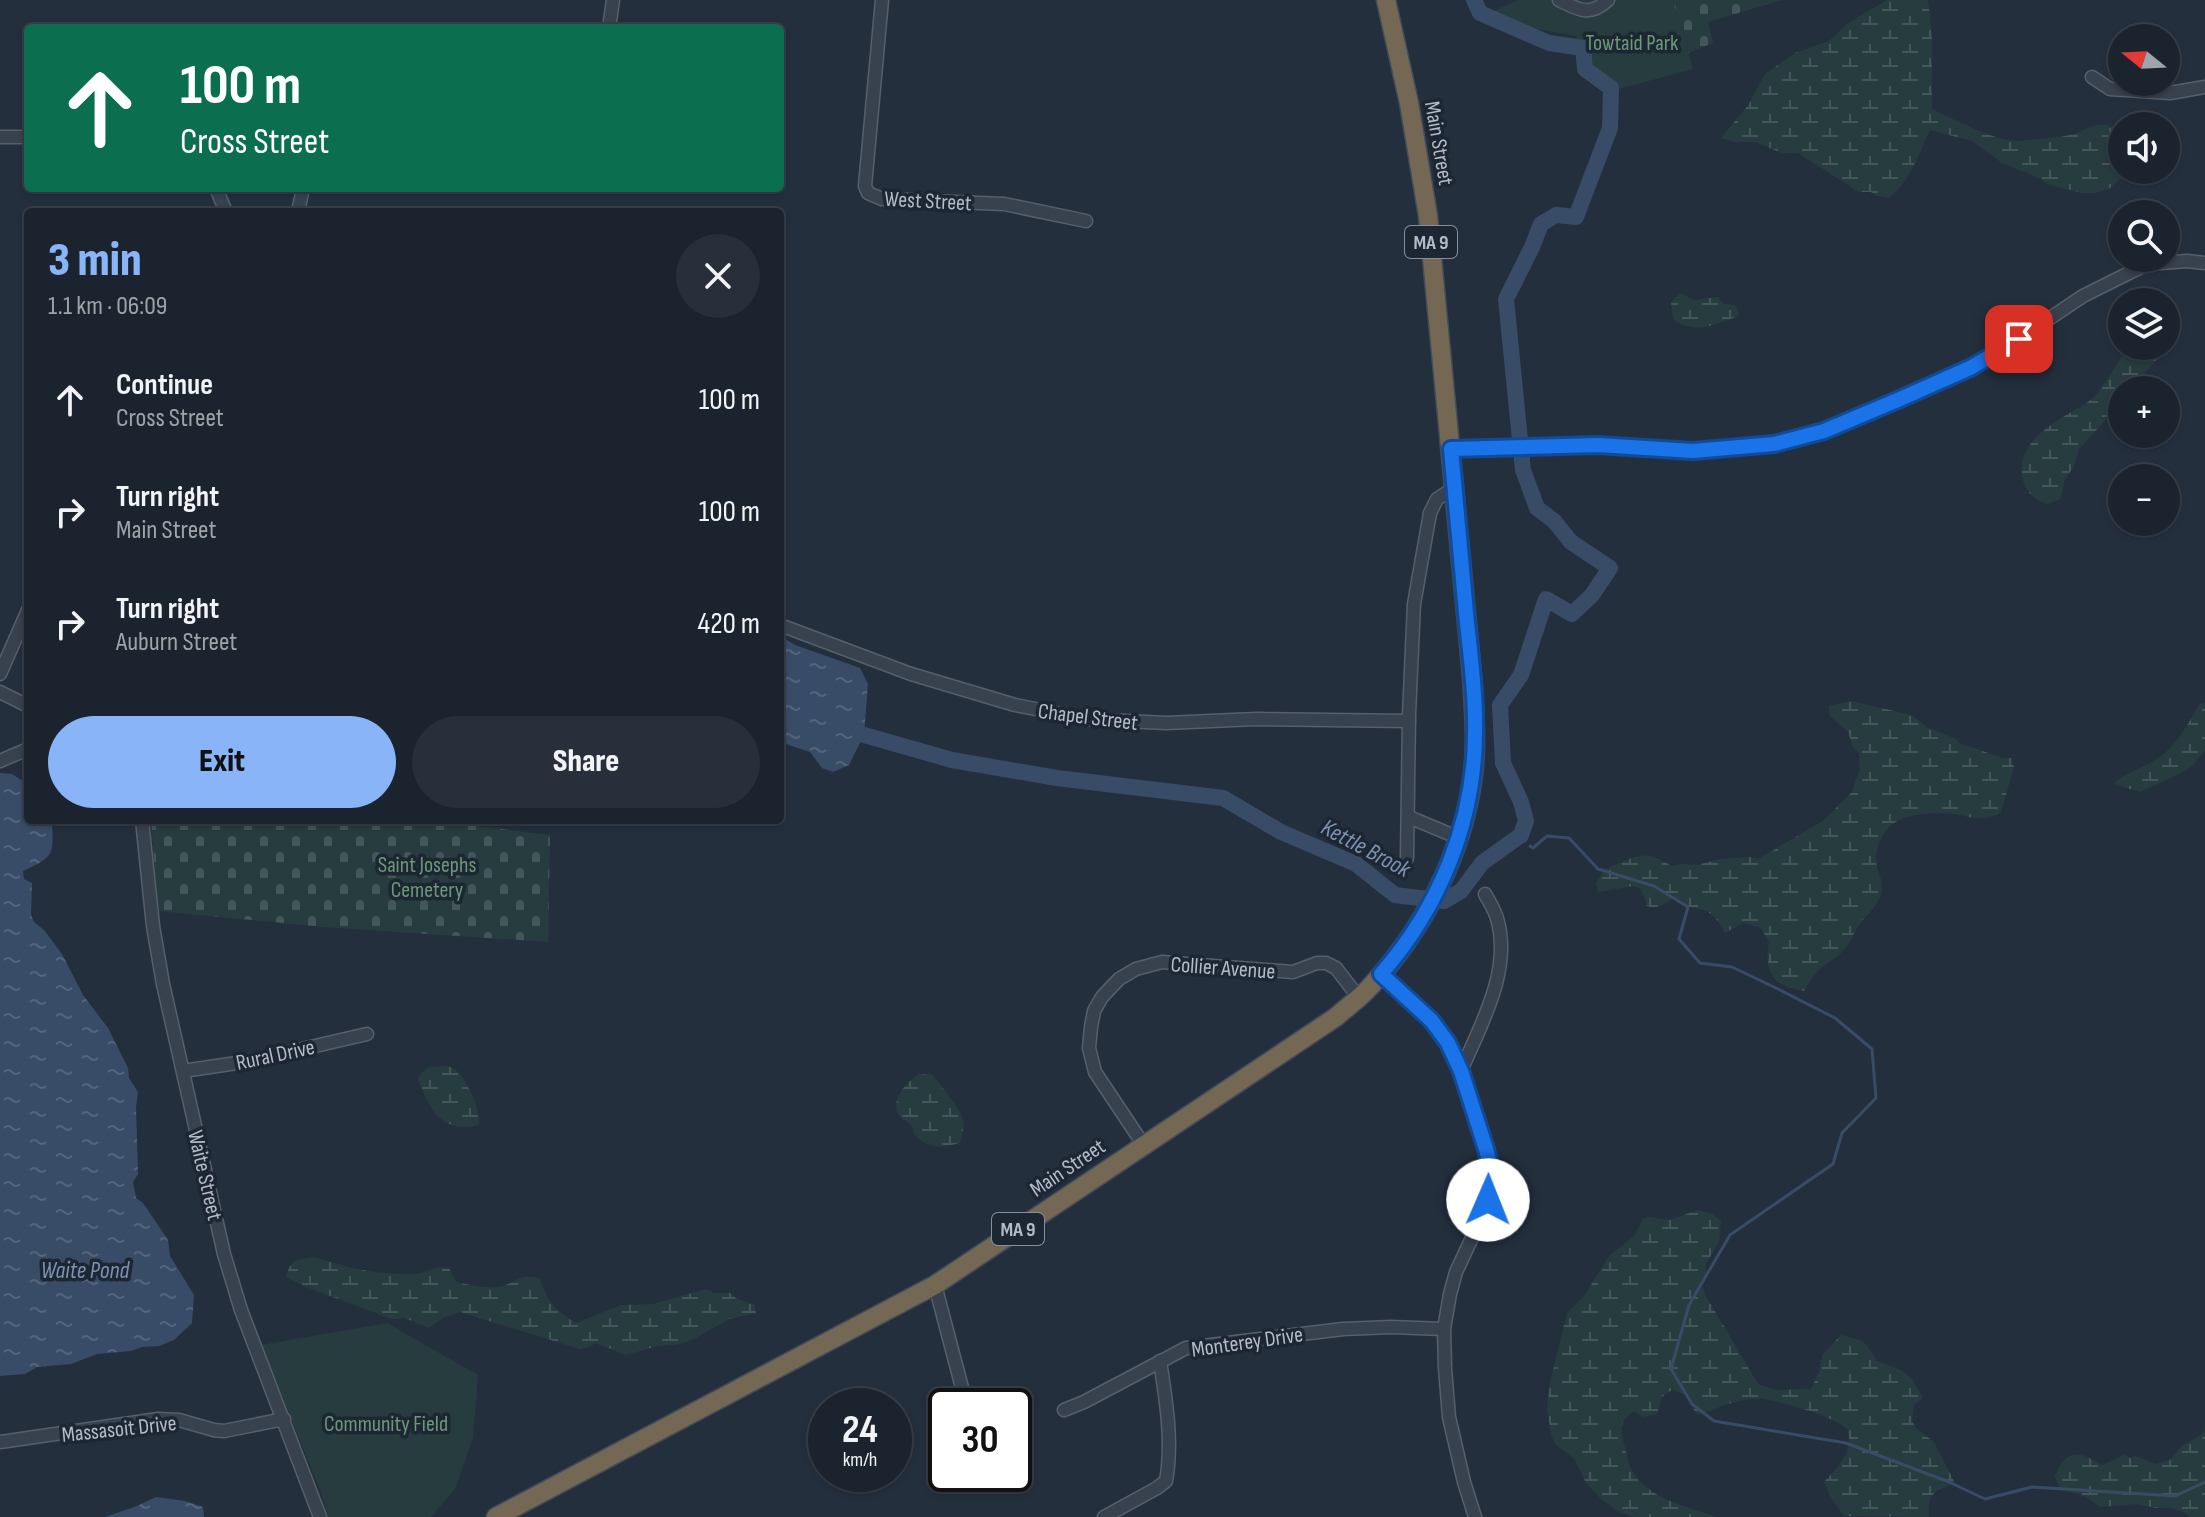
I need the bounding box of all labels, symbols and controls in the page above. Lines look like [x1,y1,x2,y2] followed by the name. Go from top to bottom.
[2108,24,2180,96] north arrow
[2108,24,2180,536] map controls
[1586,30,1679,57] park label: Towtaid Park
[180,53,301,120] text: 100 m
[48,56,152,160] icon: ahead
[1418,99,1459,188] street label: Main Street
[2108,112,2180,184] button: sound
[180,121,329,164] text: Cross Street
[884,186,973,217] street label: West Street
[2108,200,2180,272] button: search
[1405,226,1457,258] road number: MA 9
[48,232,142,289] text: 3 min
[676,234,760,318] button: close
[2108,288,2180,360] button: layers
[48,291,167,322] text: 1.1 km · 06:09
[1985,305,2053,373] pin
[1997,317,2041,361] icon: arrive
[116,367,213,403] text: Continue
[2108,376,2180,448] button: +
[48,378,92,422] icon: ahead
[699,382,760,418] text: 100 m
[116,403,224,434] text: Cross Street
[2108,464,2180,536] button: −
[116,479,219,515] text: Turn right
[48,490,92,534] icon: right
[699,494,760,530] text: 100 m
[116,515,216,546] text: Main Street
[116,591,219,627] text: Turn right
[48,602,92,646] icon: right
[698,606,760,642] text: 420 m
[116,627,237,658] text: Auburn Street
[1036,698,1140,737] street label: Chapel Street
[48,716,396,808] button: Exit
[412,716,760,808] button: Share
[1316,813,1416,884] water label: Kettle Brook
[378,852,476,904] park label: Saint Josephs Cemetery
[1170,951,1276,986] street label: Collier Avenue
[233,1034,317,1077] street label: Rural Drive
[181,1128,228,1223] street label: Waite Street
[1025,1133,1111,1203] street label: Main Street
[1446,1158,1530,1242] position arrow
[992,1213,1044,1245] road number: MA 9
[41,1256,131,1285] water label: Waite Pond
[1190,1321,1305,1364] street label: Monterey Drive
[928,1388,1032,1492] speed limit sign: 30
[842,1406,878,1454] text: 24
[60,1410,178,1449] street label: Massasoit Drive
[324,1411,448,1438] park label: Community Field
[843,1448,877,1472] text: km/h

